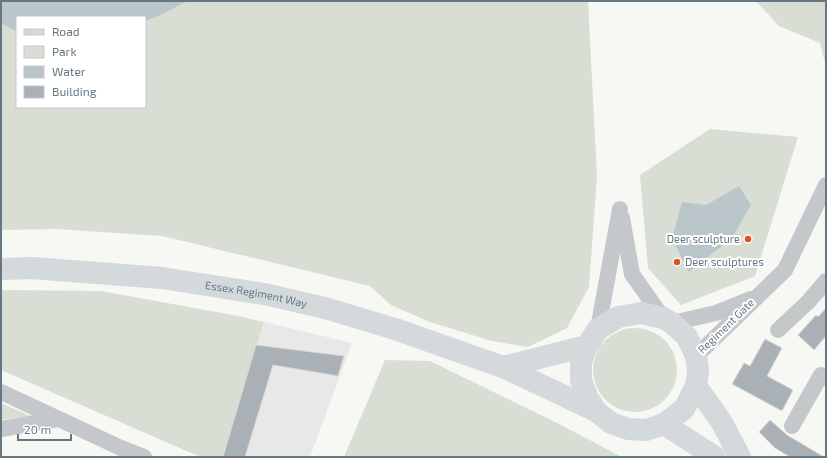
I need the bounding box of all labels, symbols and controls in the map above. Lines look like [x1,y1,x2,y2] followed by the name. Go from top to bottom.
[16,16,146,108] legend
[52,24,80,38] text: Road
[52,44,77,58] text: Park
[52,64,86,78] text: Water
[52,84,97,98] text: Building
[667,232,740,245] place label: Deer sculpture
[743,234,753,244] marker: Deer sculpture
[685,255,764,268] place label: Deer sculptures
[672,257,682,267] marker: Deer sculptures
[204,278,309,310] street label: Essex Regiment Way
[695,295,757,356] street label: Regiment Gate
[18,416,71,442] scale bar
[24,422,51,436] text: 20 m

